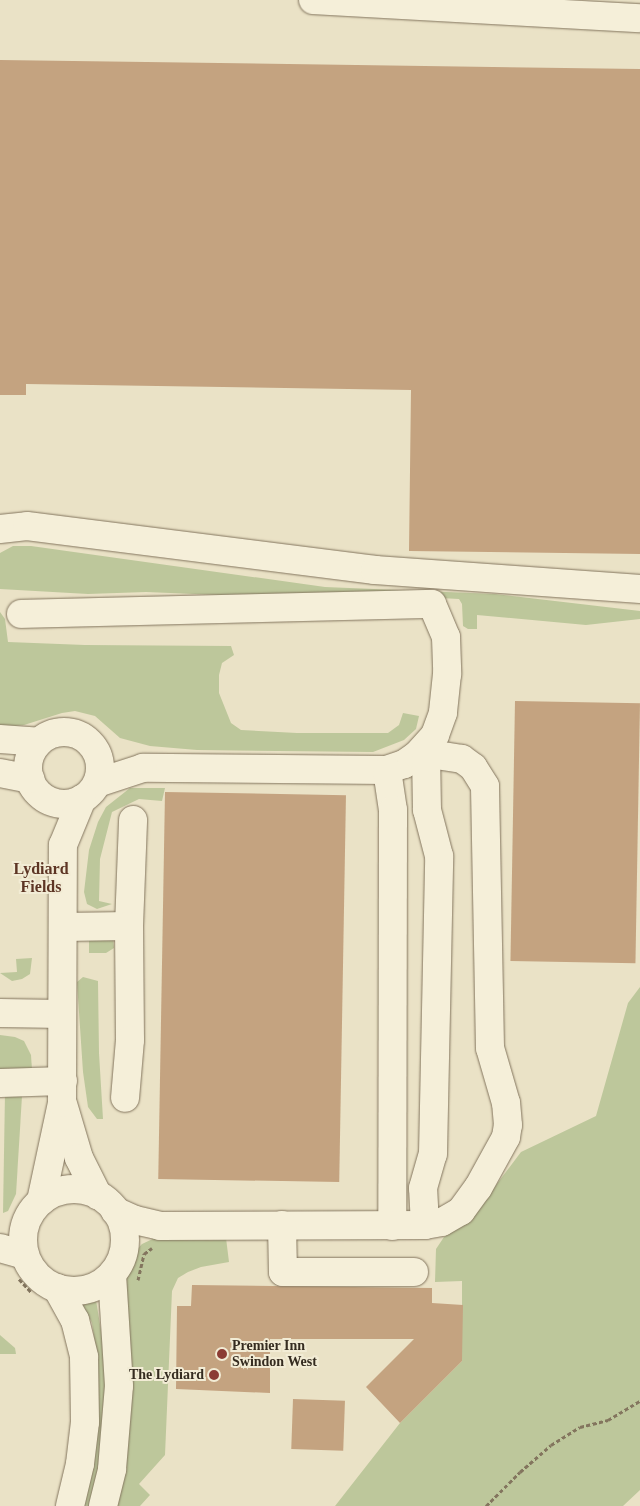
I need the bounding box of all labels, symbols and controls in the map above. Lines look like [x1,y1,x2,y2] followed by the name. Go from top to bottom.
[13,859,69,897] district label: Lydiard Fields
[232,1338,317,1370] place label: Premier Inn Swindon West
[216,1348,228,1360] marker: Premier Inn Swindon West
[129,1367,204,1383] place label: The Lydiard
[208,1369,220,1381] marker: The Lydiard

